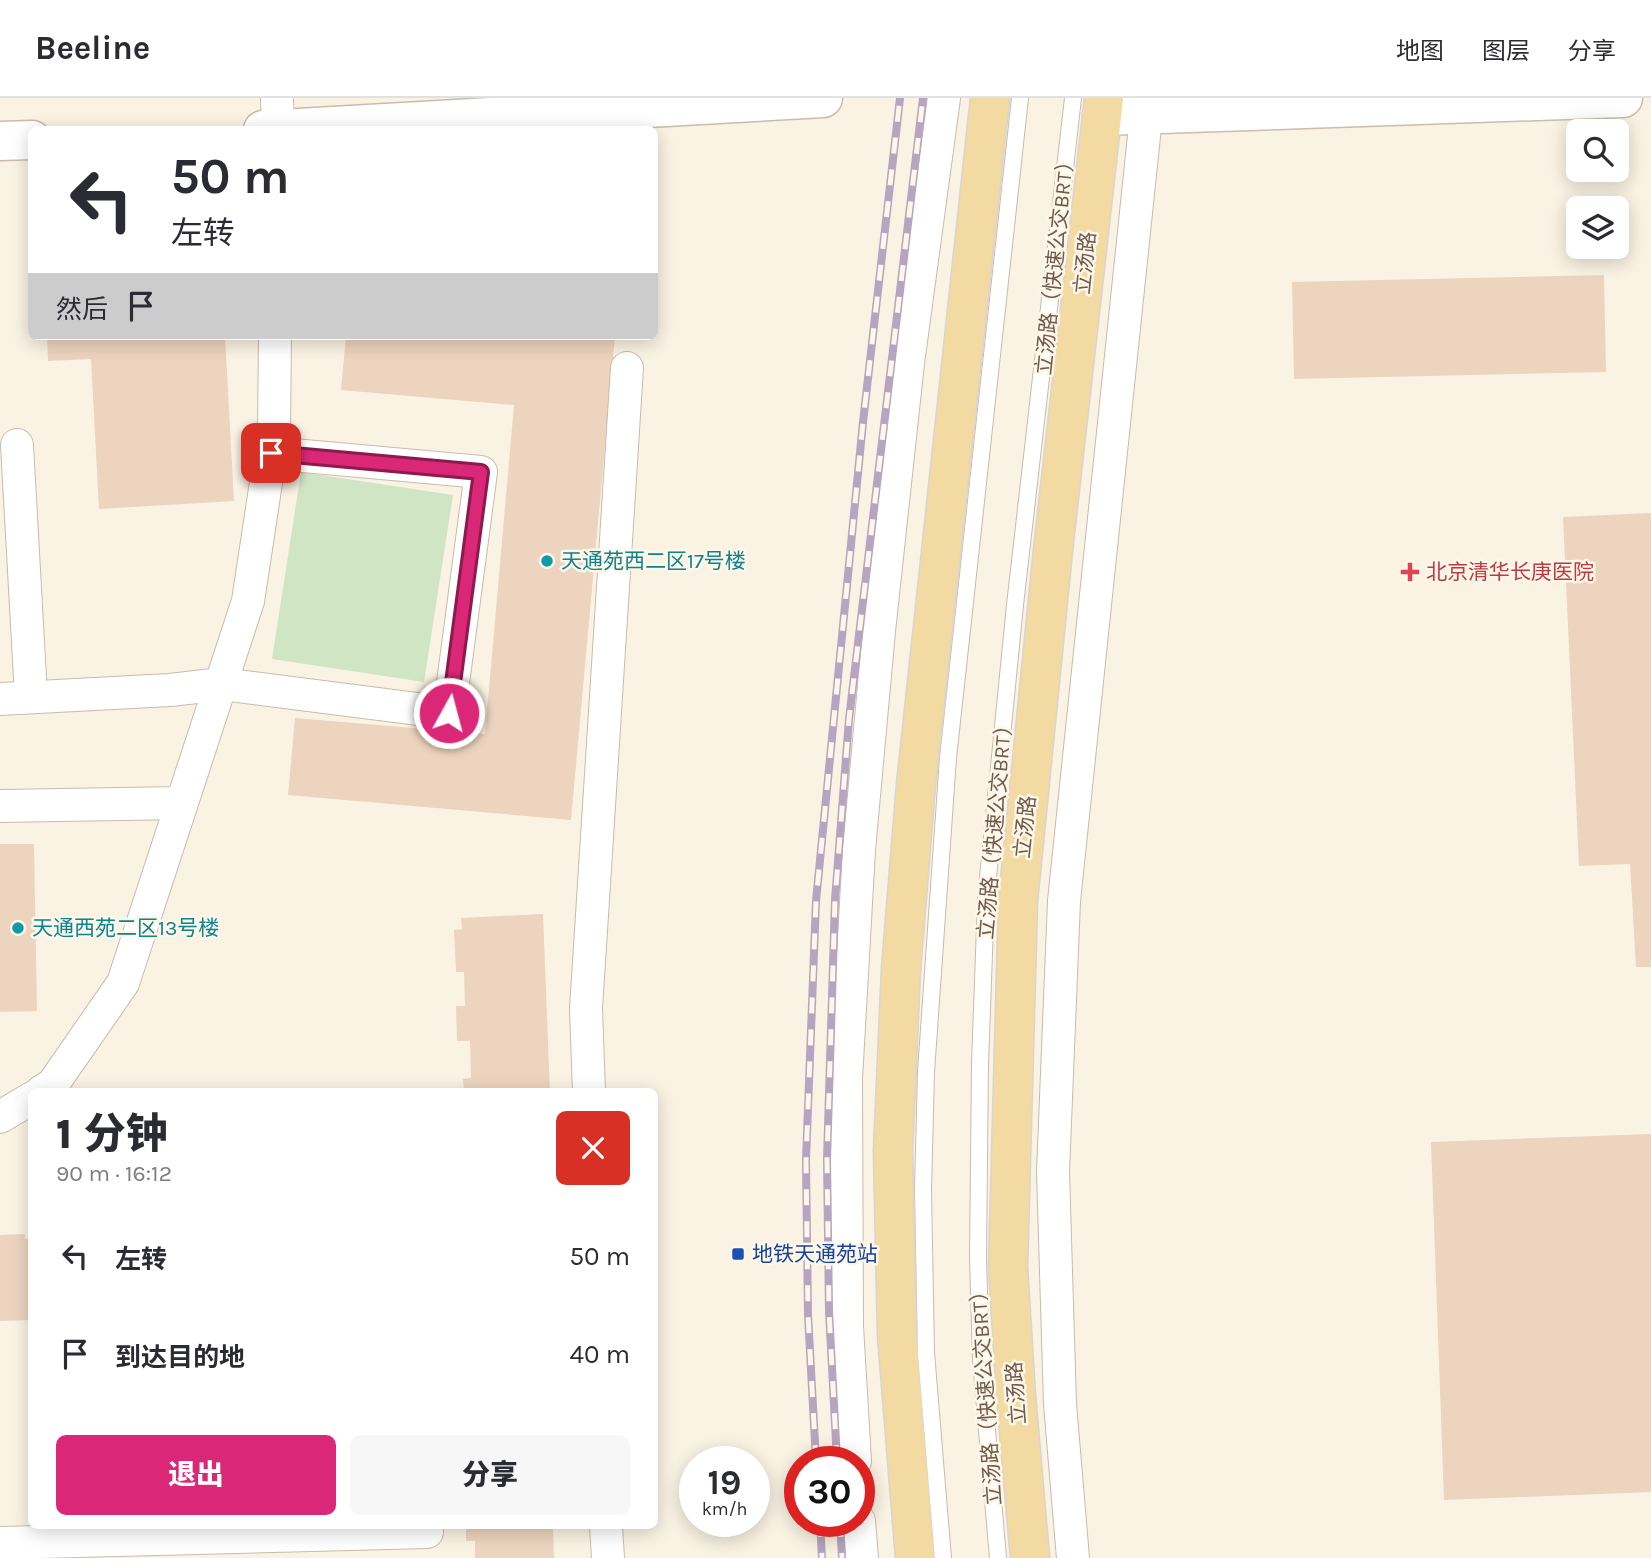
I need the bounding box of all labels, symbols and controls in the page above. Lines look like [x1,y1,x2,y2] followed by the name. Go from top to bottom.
[35,29,150,67] text: Beeline
[1396,37,1444,65] text: 地图
[1482,37,1530,65] text: 图层
[1568,37,1616,65] text: 分享
[1566,119,1629,259] map controls
[1566,119,1629,182] button: search
[171,148,289,205] text: 50 m
[1031,150,1079,376] street label: 立汤路（快速公交BRT）
[56,154,147,245] icon: left
[1566,196,1629,259] button: layers
[171,215,235,252] text: 左转
[1070,230,1100,296] street label: 立汤路
[122,287,160,325] icon: arrive
[56,294,108,325] text: 然后
[241,423,301,483] pin
[252,434,290,472] icon: arrive
[561,549,746,573] place label: 天通苑西二区17号楼
[539,553,555,569] marker: 天通苑西二区17号楼
[1426,560,1594,584] place label: 北京清华长庚医院
[1400,562,1420,582] marker: 北京清华长庚医院
[412,676,486,750] position arrow
[973,714,1017,940] street label: 立汤路（快速公交BRT）
[1010,794,1040,860] street label: 立汤路
[32,916,219,940] place label: 天通西苑二区13号楼
[10,920,26,936] marker: 天通西苑二区13号楼
[56,1109,167,1159] text: 1 分钟
[556,1111,630,1185] button: close
[56,1160,172,1187] text: 90 m · 16:12
[56,1237,94,1275] icon: left
[569,1241,630,1272] text: 50 m
[752,1242,878,1266] place label: 地铁天通苑站
[115,1244,167,1275] text: 左转
[730,1246,746,1262] marker: 地铁天通苑站
[966,1280,1006,1506] street label: 立汤路（快速公交BRT）
[56,1335,94,1373] icon: arrive
[570,1339,630,1370] text: 40 m
[115,1342,245,1373] text: 到达目的地
[1002,1361,1030,1425] street label: 立汤路
[56,1435,336,1515] button: 退出
[350,1435,630,1515] button: 分享
[784,1446,875,1537] speed limit sign: 30
[708,1462,741,1503] text: 19
[702,1498,747,1520] text: km/h

